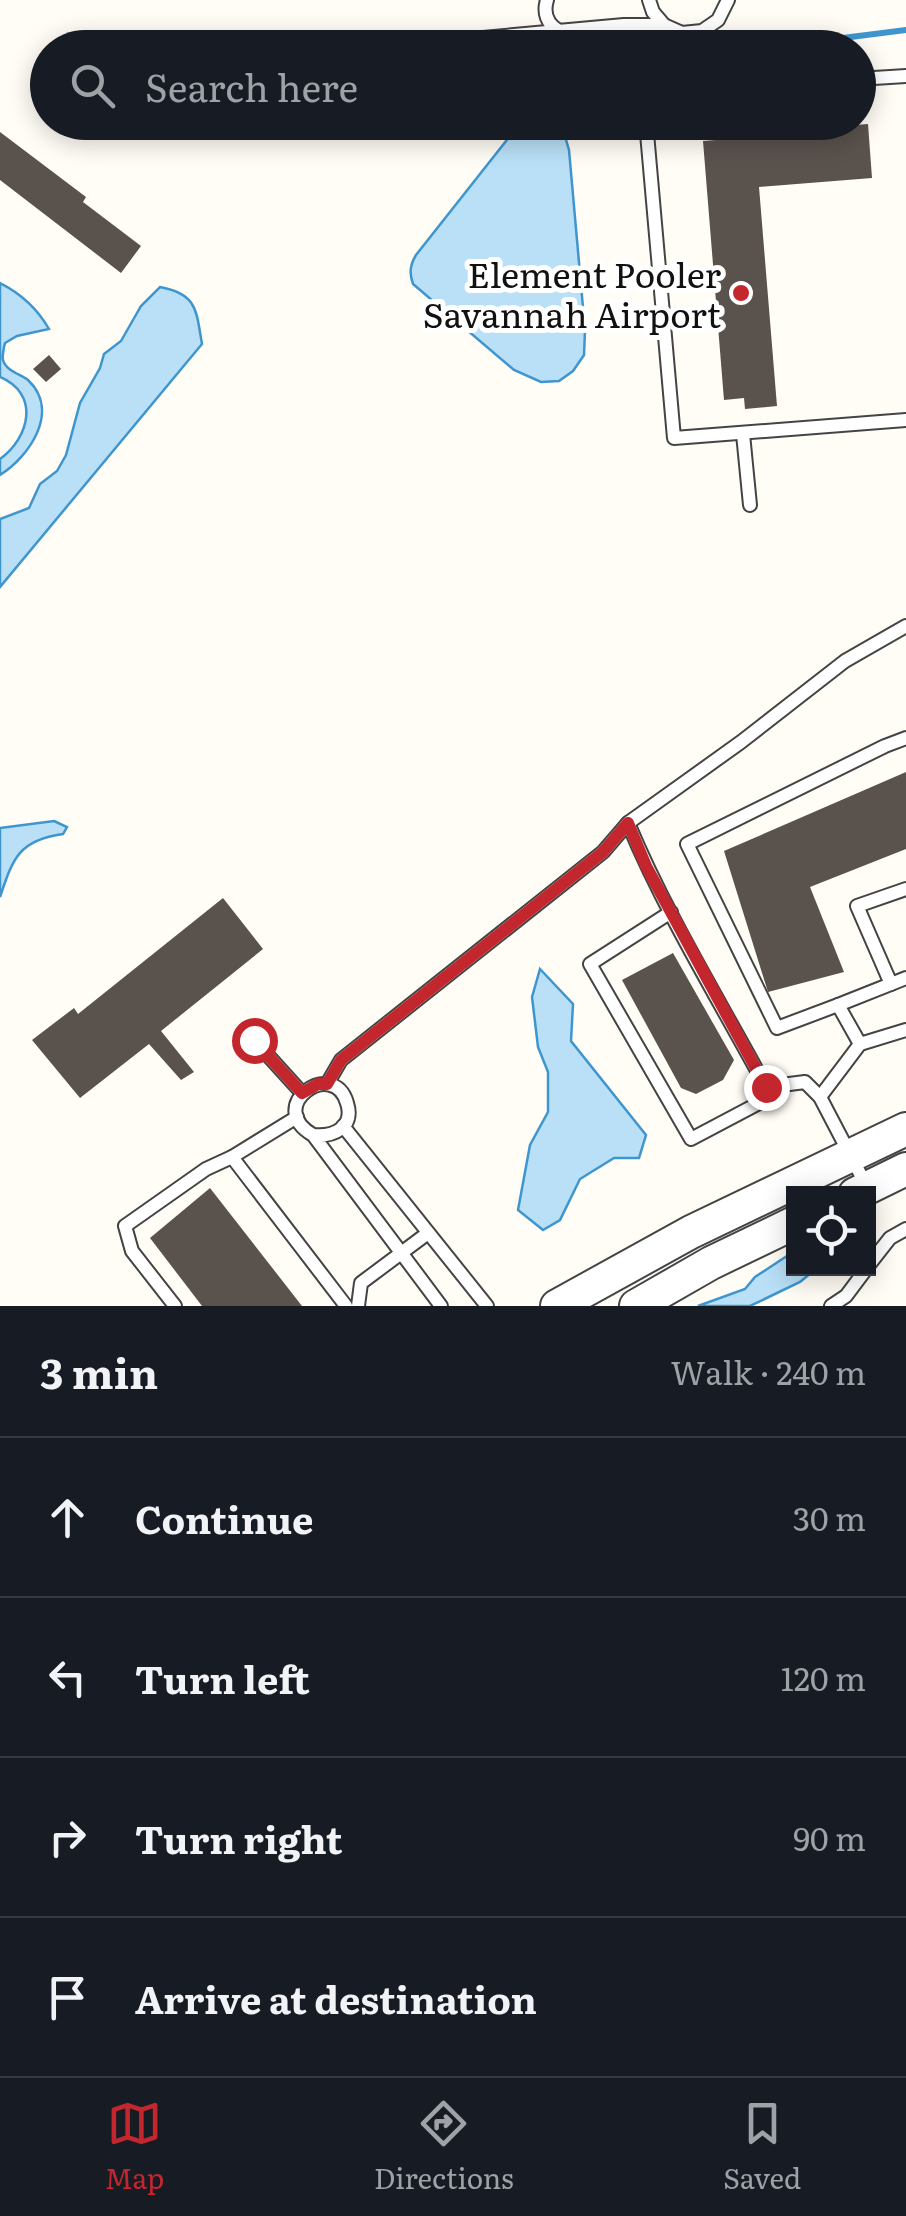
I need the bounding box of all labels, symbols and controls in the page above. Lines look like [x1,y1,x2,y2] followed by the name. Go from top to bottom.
[30,30,876,140] search box
[145,57,358,114] text: Search here
[65,58,120,113] icon: search
[423,247,721,339] place label: Element Pooler Savannah Airport
[730,282,752,304] marker: Element Pooler Savannah Airport
[232,1018,278,1064] route start
[744,1065,790,1111] route end
[786,1186,876,1276] map controls
[786,1186,876,1276] button: locate
[40,1340,158,1402] text: 3 min
[671,1347,866,1395] text: Walk · 240 m
[135,1489,313,1546] text: Continue
[40,1490,95,1545] icon: ahead
[793,1493,866,1541] text: 30 m
[135,1649,310,1706] text: Turn left
[40,1650,95,1705] icon: left
[781,1653,866,1701] text: 120 m
[135,1809,342,1866] text: Turn right
[40,1810,95,1865] icon: right
[793,1813,866,1861] text: 90 m
[135,1969,537,2026] text: Arrive at destination
[40,1970,95,2025] icon: arrive
[105,2096,164,2198] tab: Map
[374,2096,514,2198] tab: Directions
[723,2096,801,2198] tab: Saved

